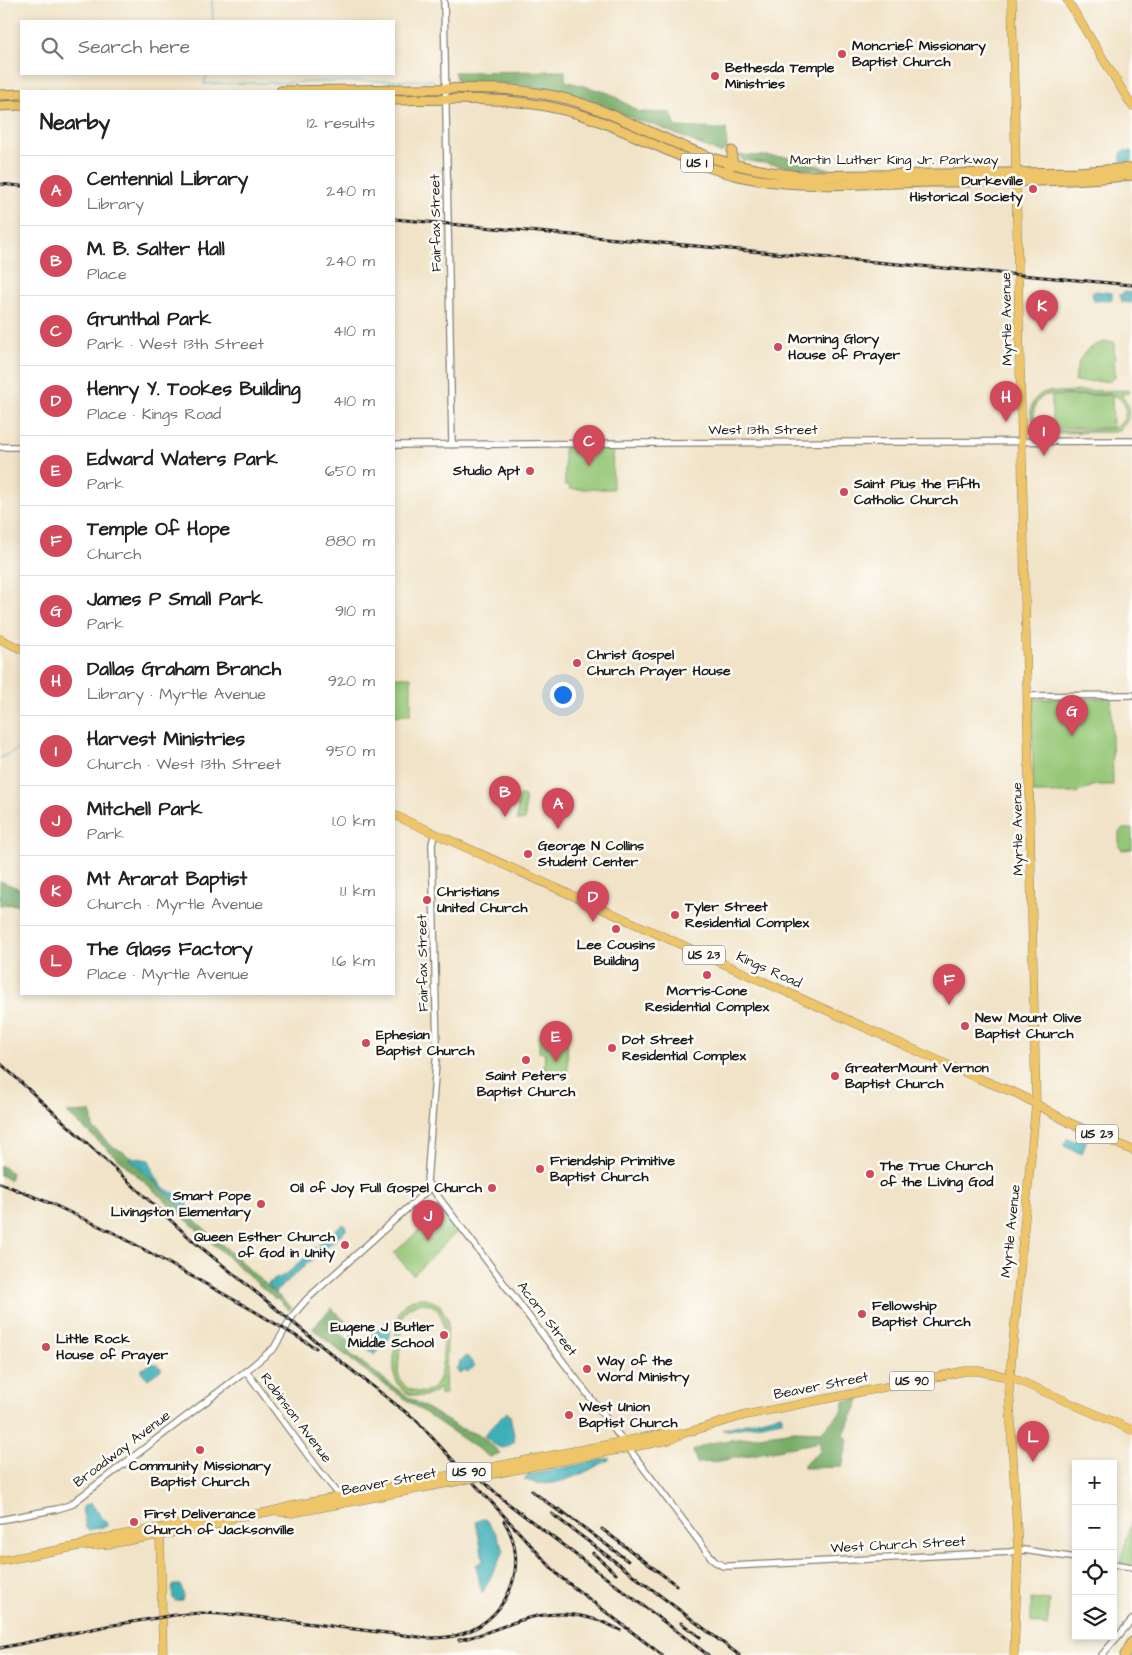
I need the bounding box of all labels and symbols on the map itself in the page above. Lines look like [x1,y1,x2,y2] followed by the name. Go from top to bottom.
[852,36,986,72] place label: Moncrief Missionary Baptist Church
[836,48,848,60] marker: Moncrief Missionary Baptist Church
[725,58,835,94] place label: Bethesda Temple Ministries
[709,70,721,82] marker: Bethesda Temple Ministries
[790,150,999,170] street label: Martin Luther King Jr. Parkway
[681,154,713,172] road number: US 1
[909,171,1023,207] place label: Durkeville Historical Society
[425,174,447,272] street label: Fairfax Street
[1027,183,1039,195] marker: Durkeville Historical Society
[996,272,1018,366] street label: Myrtle Avenue
[1026,290,1058,331] pin: K
[788,329,900,365] place label: Morning Glory House of Prayer
[772,341,784,353] marker: Morning Glory House of Prayer
[990,381,1022,422] pin: H
[1028,415,1060,456] pin: I
[708,420,818,440] street label: West 13th Street
[573,425,605,466] pin: C
[452,461,520,481] place label: Studio Apt
[524,465,536,477] marker: Studio Apt
[853,474,981,510] place label: Saint Pius the Fifth Catholic Church
[838,486,850,498] marker: Saint Pius the Fifth Catholic Church
[587,645,731,681] place label: Christ Gospel Church Prayer House
[571,657,583,669] marker: Christ Gospel Church Prayer House
[550,682,576,708] your location
[1056,695,1088,736] pin: G
[489,776,521,817] pin: B
[1007,782,1029,876] street label: Myrtle Avenue
[542,788,574,829] pin: A
[537,836,644,872] place label: George N Collins Student Center
[522,848,534,860] marker: George N Collins Student Center
[577,881,609,922] pin: D
[437,882,529,918] place label: Christians United Church
[421,894,433,906] marker: Christians United Church
[684,897,809,933] place label: Tyler Street Residential Complex
[669,909,681,921] marker: Tyler Street Residential Complex
[412,914,434,1012] street label: Fairfax Street
[610,923,622,935] marker: Lee Cousins Building
[577,935,655,972] place label: Lee Cousins Building
[683,946,725,964] road number: US 23
[733,947,805,993] street label: Kings Road
[933,964,965,1005] pin: F
[701,969,713,981] marker: Morris-Cone Residential Complex
[645,981,769,1017] place label: Morris-Cone Residential Complex
[975,1008,1082,1044] place label: New Mount Olive Baptist Church
[959,1020,971,1032] marker: New Mount Olive Baptist Church
[540,1021,572,1062] pin: E
[376,1025,475,1061] place label: Ephesian Baptist Church
[622,1030,746,1066] place label: Dot Street Residential Complex
[360,1037,372,1049] marker: Ephesian Baptist Church
[606,1042,618,1054] marker: Dot Street Residential Complex
[520,1054,532,1066] marker: Saint Peters Baptist Church
[845,1058,989,1094] place label: GreaterMount Vernon Baptist Church
[477,1066,576,1102] place label: Saint Peters Baptist Church
[829,1070,841,1082] marker: GreaterMount Vernon Baptist Church
[1076,1124,1118,1144] road number: US 23
[550,1151,676,1187] place label: Friendship Primitive Baptist Church
[879,1156,994,1193] place label: The True Church of the Living God
[534,1163,546,1175] marker: Friendship Primitive Baptist Church
[864,1168,876,1180] marker: The True Church of the Living God
[290,1178,483,1198] place label: Oil of Joy Full Gospel Church
[486,1182,498,1194] marker: Oil of Joy Full Gospel Church
[996,1183,1026,1279] street label: Myrtle Avenue
[111,1186,251,1223] place label: Smart Pope Livingston Elementary
[255,1198,267,1210] marker: Smart Pope Livingston Elementary
[412,1200,444,1241] pin: J
[194,1227,336,1263] place label: Queen Esther Church of God in Unity
[339,1239,351,1251] marker: Queen Esther Church of God in Unity
[512,1277,582,1361] street label: Acorn Street
[872,1296,971,1332] place label: Fellowship Baptist Church
[856,1308,868,1320] marker: Fellowship Baptist Church
[330,1317,435,1353] place label: Eugene J Butler Middle School
[56,1329,168,1365] place label: Little Rock House of Prayer
[438,1329,450,1341] marker: Eugene J Butler Middle School
[40,1341,52,1353] marker: Little Rock House of Prayer
[596,1351,690,1387] place label: Way of the Word Ministry
[581,1363,593,1375] marker: Way of the Word Ministry
[772,1367,870,1405] street label: Beaver Street
[256,1369,337,1467] street label: Robinson Avenue
[890,1372,934,1390] road number: US 90
[578,1397,678,1433] place label: West Union Baptist Church
[69,1406,175,1492] street label: Broadway Avenue
[563,1409,575,1421] marker: West Union Baptist Church
[1017,1421,1049,1462] pin: L
[194,1444,206,1456] marker: Community Missionary Baptist Church
[129,1456,271,1492] place label: Community Missionary Baptist Church
[446,1462,492,1481] road number: US 90
[340,1463,438,1501] street label: Beaver Street
[144,1504,295,1540] place label: First Deliverance Church of Jacksonville
[128,1516,140,1528] marker: First Deliverance Church of Jacksonville
[830,1531,966,1559] street label: West Church Street

